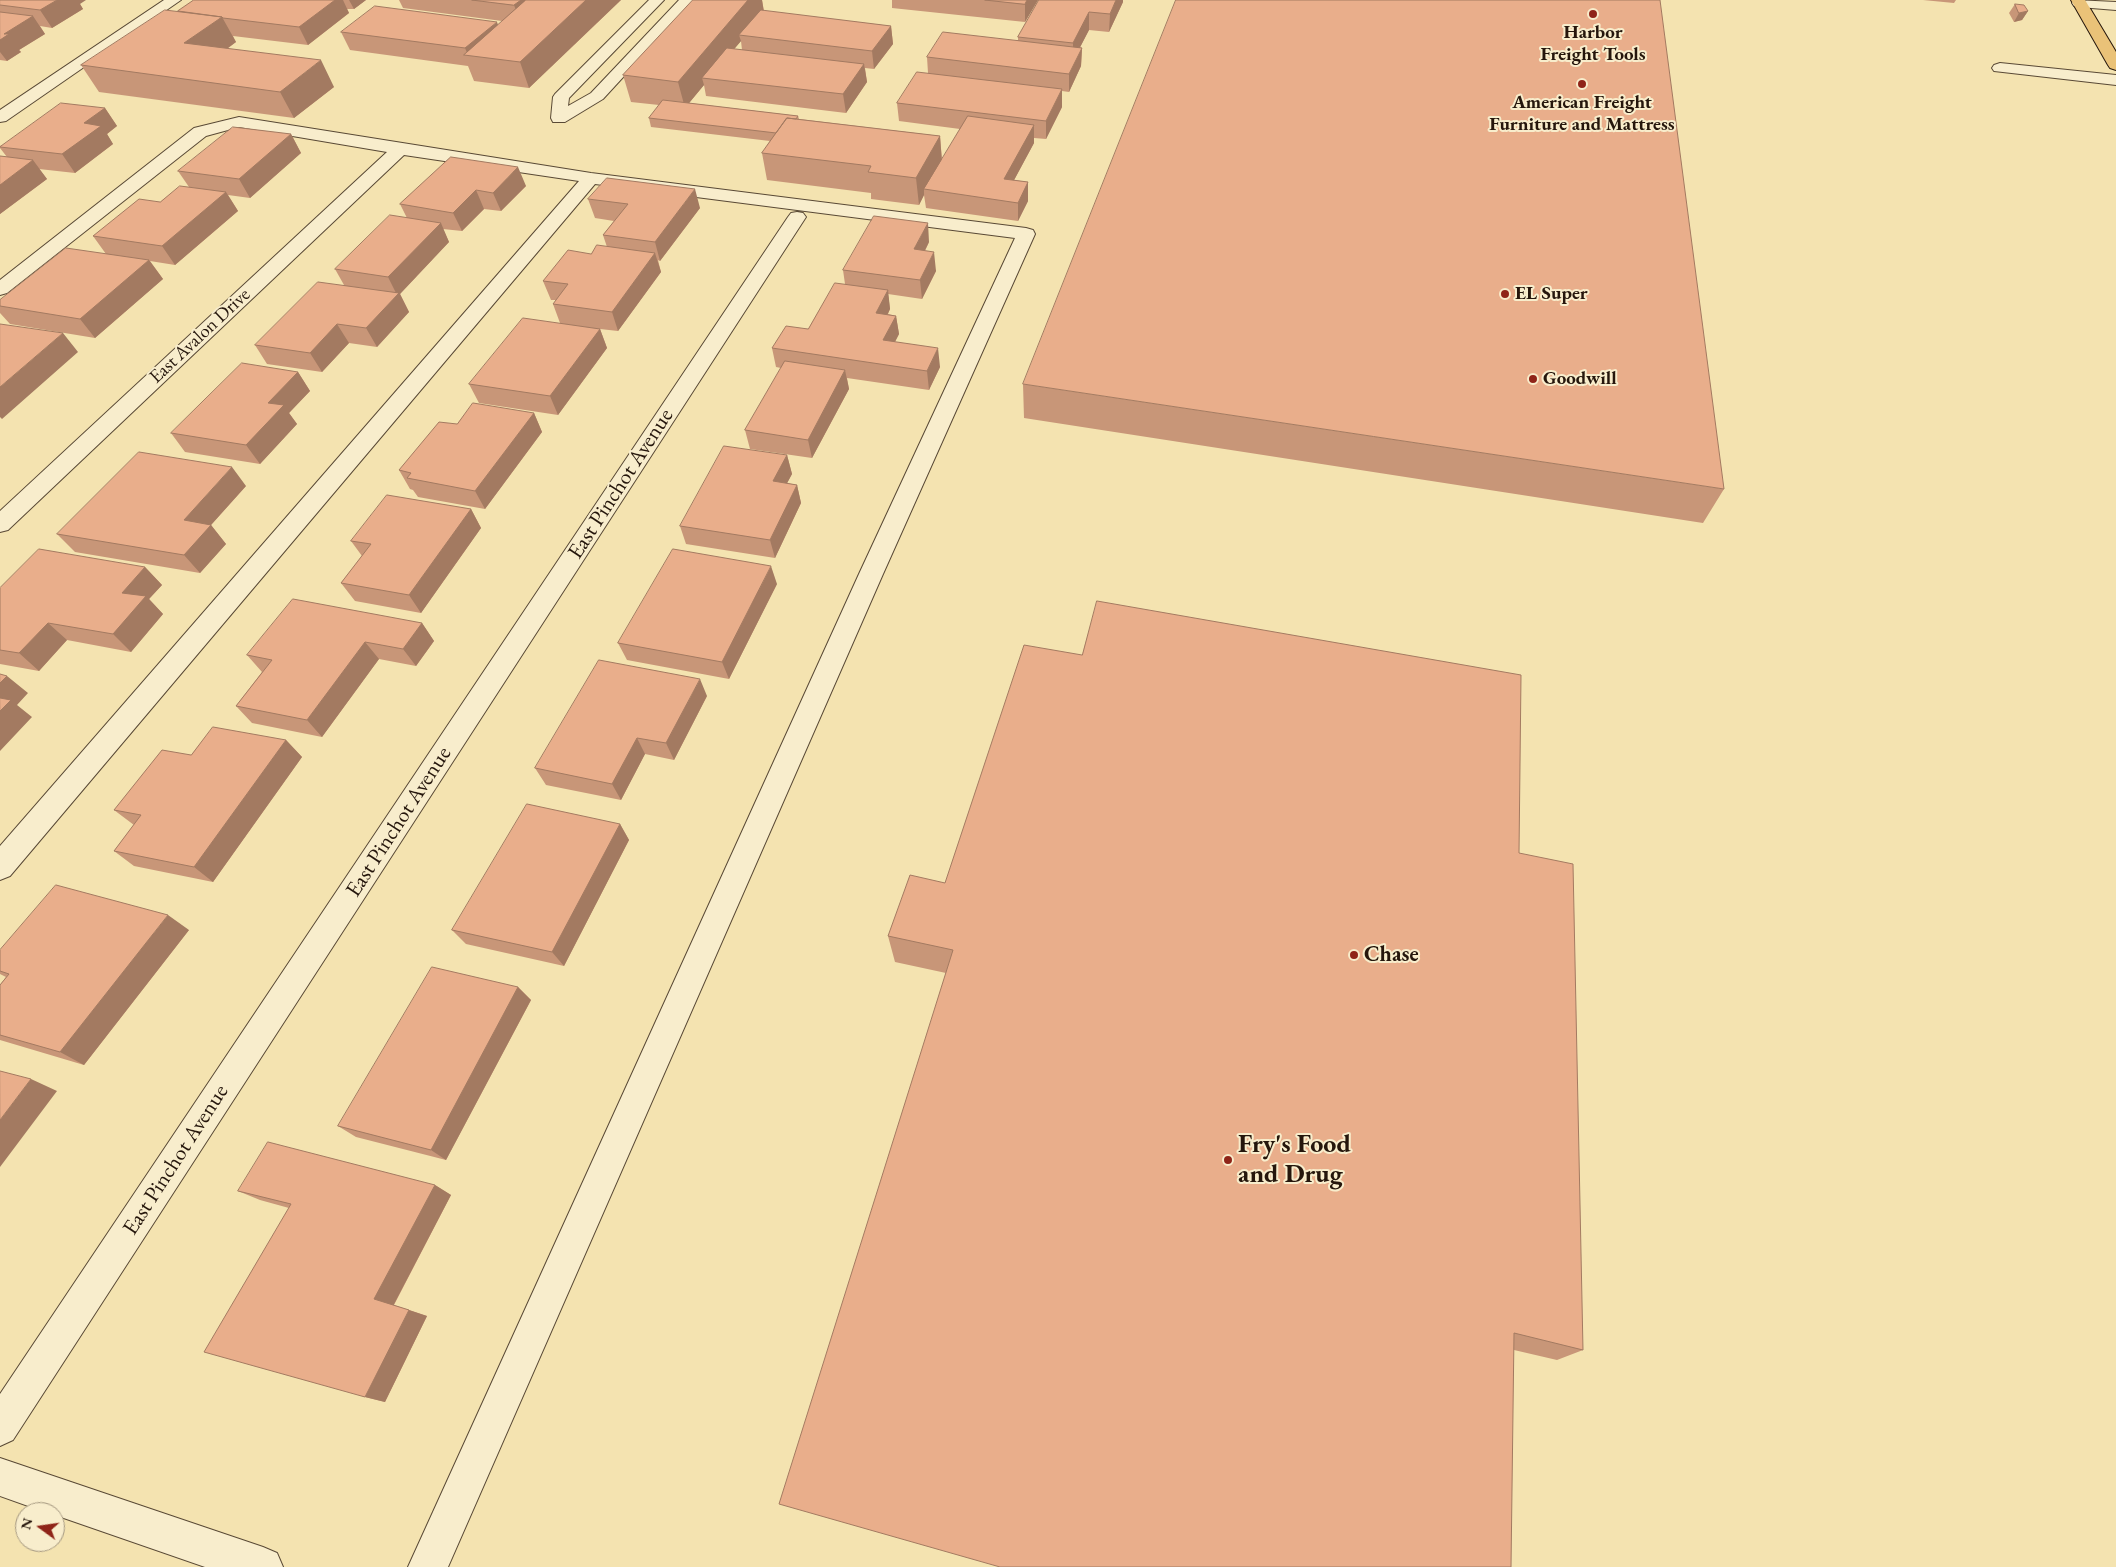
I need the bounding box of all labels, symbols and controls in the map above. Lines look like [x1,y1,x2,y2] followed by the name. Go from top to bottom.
[1587,8,1599,20] marker: Harbor Freight Tools
[1540,22,1646,66] place label: Harbor Freight Tools
[1576,78,1588,90] marker: American Freight Furniture and Mattress
[1489,92,1675,136] place label: American Freight Furniture and Mattress
[145,283,255,389] street label: East Avalon Drive
[1515,283,1588,305] place label: EL Super
[1499,288,1511,300] marker: EL Super
[1543,368,1617,390] place label: Goodwill
[1527,373,1539,385] marker: Goodwill
[563,404,679,564] street label: East Pinchot Avenue
[341,742,457,902] street label: East Pinchot Avenue
[1364,942,1419,968] place label: Chase
[1348,949,1360,961] marker: Chase
[118,1080,234,1240] street label: East Pinchot Avenue
[1238,1129,1351,1190] place label: Fry's Food and Drug
[1222,1154,1234,1166] marker: Fry's Food and Drug
[15,1502,65,1552] north arrow
[16,1516,37,1531] text: N

